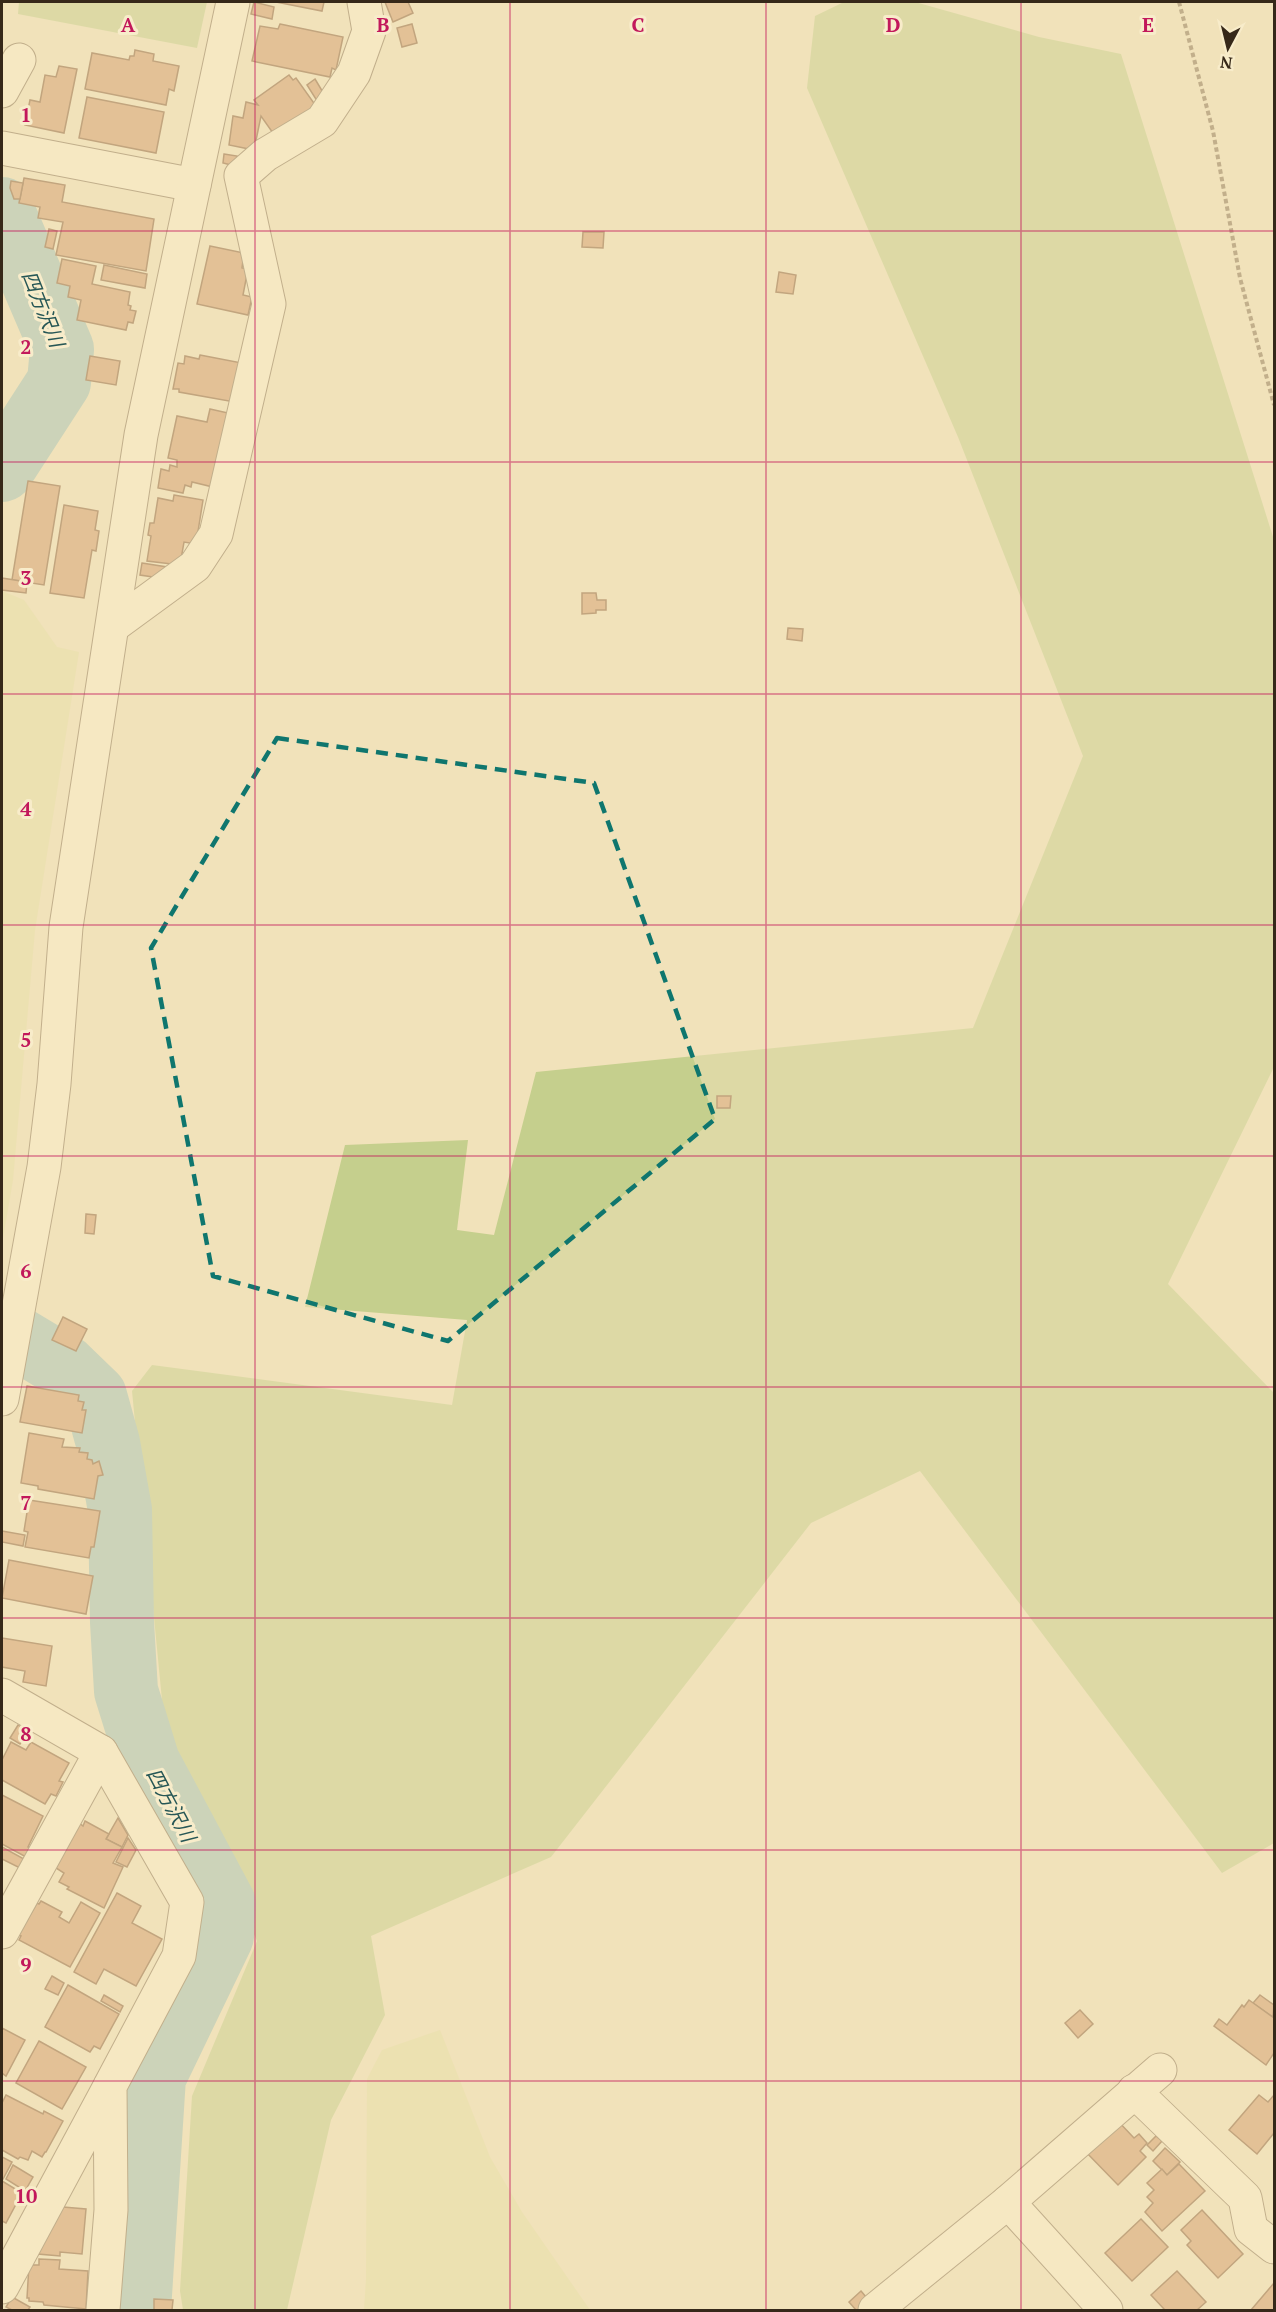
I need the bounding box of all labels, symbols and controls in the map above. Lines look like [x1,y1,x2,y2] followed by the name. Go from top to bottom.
[121,11,136,38] text: A
[377,11,390,38] text: B
[631,11,645,38] text: C
[886,11,900,38] text: D
[1142,11,1154,38] text: E
[1198,18,1258,78] north arrow
[1219,51,1234,75] text: N
[20,101,32,128] text: 1
[16,267,72,353] water label: 四方沢川
[20,333,32,360] text: 2
[20,564,32,591] text: 3
[20,795,32,822] text: 4
[20,1026,32,1053] text: 5
[20,1257,32,1284] text: 6
[20,1489,32,1516] text: 7
[20,1720,32,1747] text: 8
[141,1763,203,1848] water label: 四方沢川
[20,1951,32,1978] text: 9
[15,2182,37,2209] text: 10

